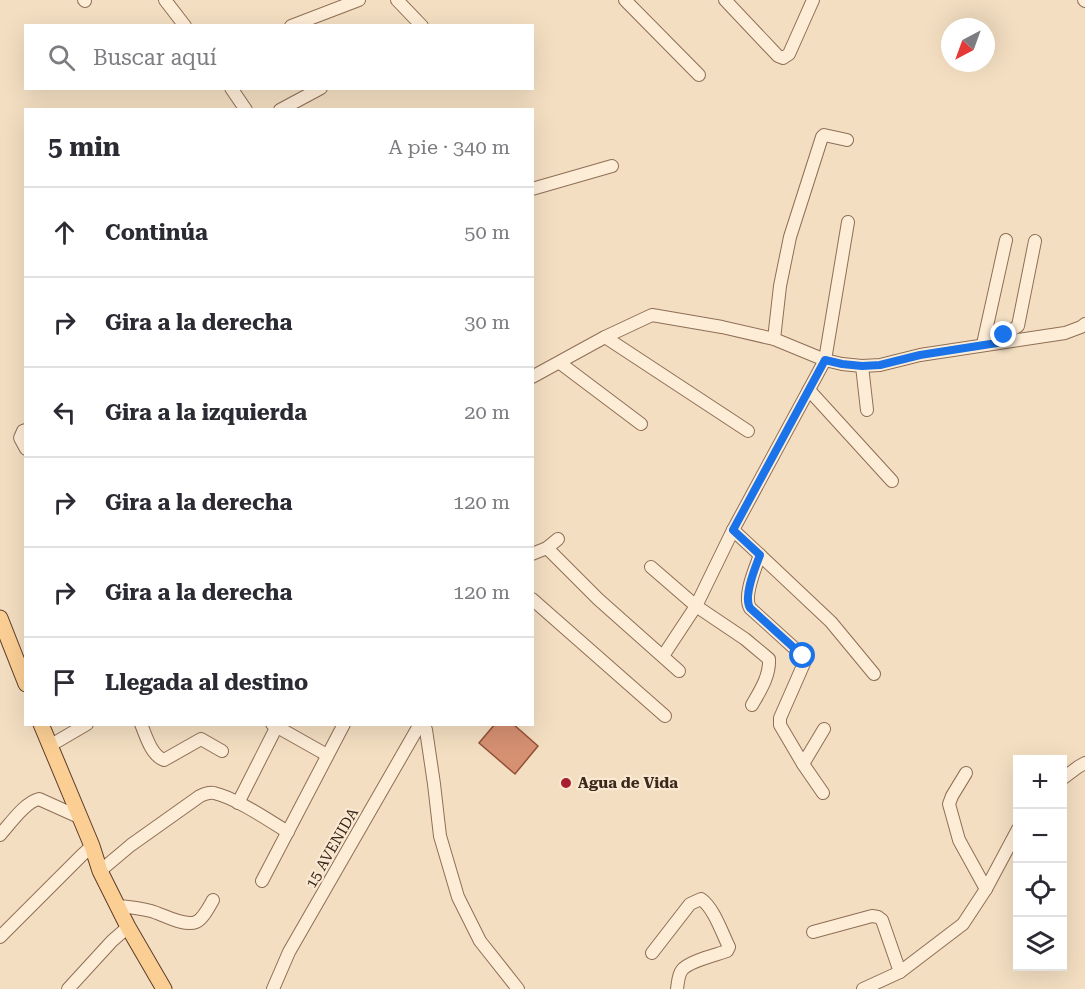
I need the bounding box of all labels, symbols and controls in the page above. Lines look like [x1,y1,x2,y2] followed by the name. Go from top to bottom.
[941,18,995,72] north arrow
[24,24,534,90] search box
[45,41,78,74] icon: search
[93,45,217,70] text: Buscar aquí
[48,132,120,162] text: 5 min
[388,135,510,159] text: A pie · 340 m
[48,216,81,249] icon: ahead
[105,220,208,245] text: Continúa
[464,220,510,244] text: 50 m
[48,306,81,339] icon: right
[105,310,292,335] text: Gira a la derecha
[464,310,510,334] text: 30 m
[990,321,1016,347] route end
[48,396,81,429] icon: left
[105,400,307,425] text: Gira a la izquierda
[464,400,510,424] text: 20 m
[48,486,81,519] icon: right
[105,490,292,515] text: Gira a la derecha
[453,490,510,514] text: 120 m
[48,576,81,609] icon: right
[105,580,292,605] text: Gira a la derecha
[453,580,510,604] text: 120 m
[789,642,815,668] route start
[48,666,81,699] icon: arrive
[105,670,308,695] text: Llegada al destino
[1013,755,1067,971] map controls
[1013,755,1067,809] button: +
[578,774,678,792] place label: Agua de Vida
[559,776,573,790] marker: Agua de Vida
[302,804,362,891] street label: 15 AVENIDA
[1013,809,1067,863] button: −
[1013,863,1067,917] button: locate
[1013,917,1067,971] button: layers

